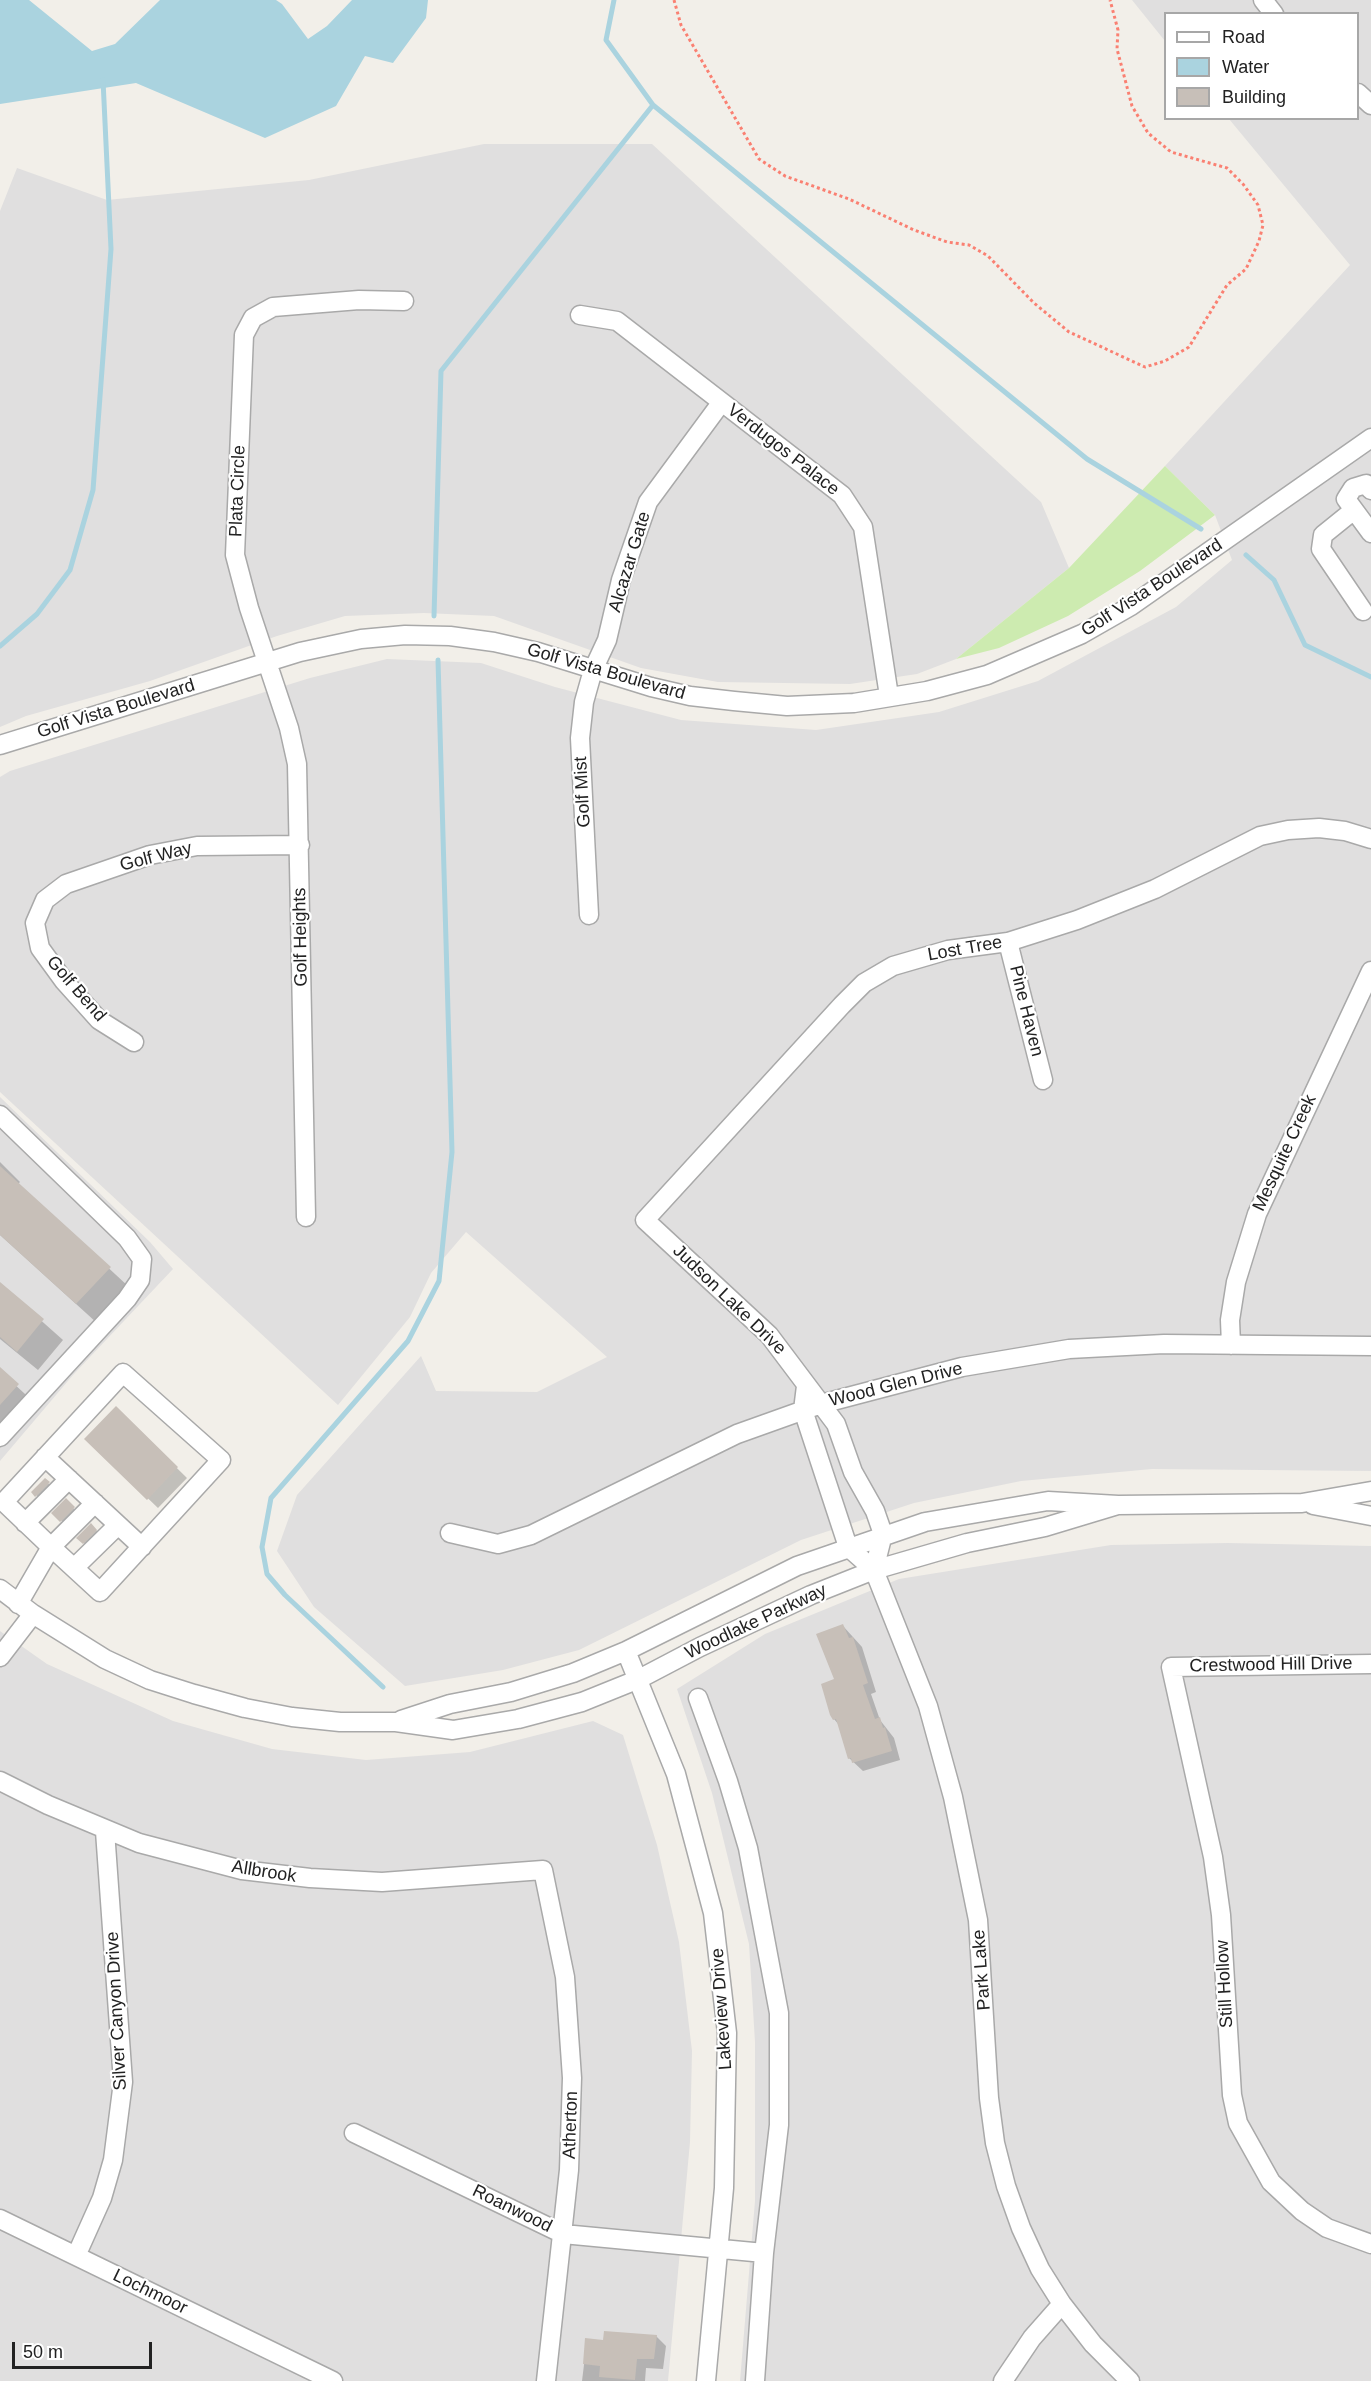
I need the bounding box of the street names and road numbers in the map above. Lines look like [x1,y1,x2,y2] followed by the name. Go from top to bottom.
[723,400,843,500] street label: Verdugos Palace
[226,445,250,537] street label: Plata Circle
[604,509,656,615] street label: Alcazar Gate
[1077,534,1227,642] street label: Golf Vista Boulevard
[524,639,688,705] street label: Golf Vista Boulevard
[35,675,197,743] street label: Golf Vista Boulevard
[570,756,596,828] street label: Golf Mist
[118,838,194,876] street label: Golf Way
[289,887,313,987] street label: Golf Heights
[926,932,1004,966] street label: Lost Tree
[42,952,110,1026] street label: Golf Bend
[1004,963,1048,1059] street label: Pine Haven
[1249,1091,1321,1215] street label: Mesquite Creek
[668,1240,790,1360] street label: Judson Lake Drive
[827,1358,965,1412] street label: Wood Glen Drive
[682,1580,830,1664] street label: Woodlake Parkway
[1189,1653,1353,1677] street label: Crestwood Hill Drive
[230,1856,298,1888] street label: Allbrook
[968,1929,996,2011] street label: Park Lake
[102,1931,132,2091] street label: Silver Canyon Drive
[1212,1939,1238,2029] street label: Still Hollow
[707,1947,737,2071] street label: Lakeview Drive
[559,2091,583,2159] street label: Atherton
[469,2180,555,2238] street label: Roanwood
[109,2265,191,2319] street label: Lochmoor

